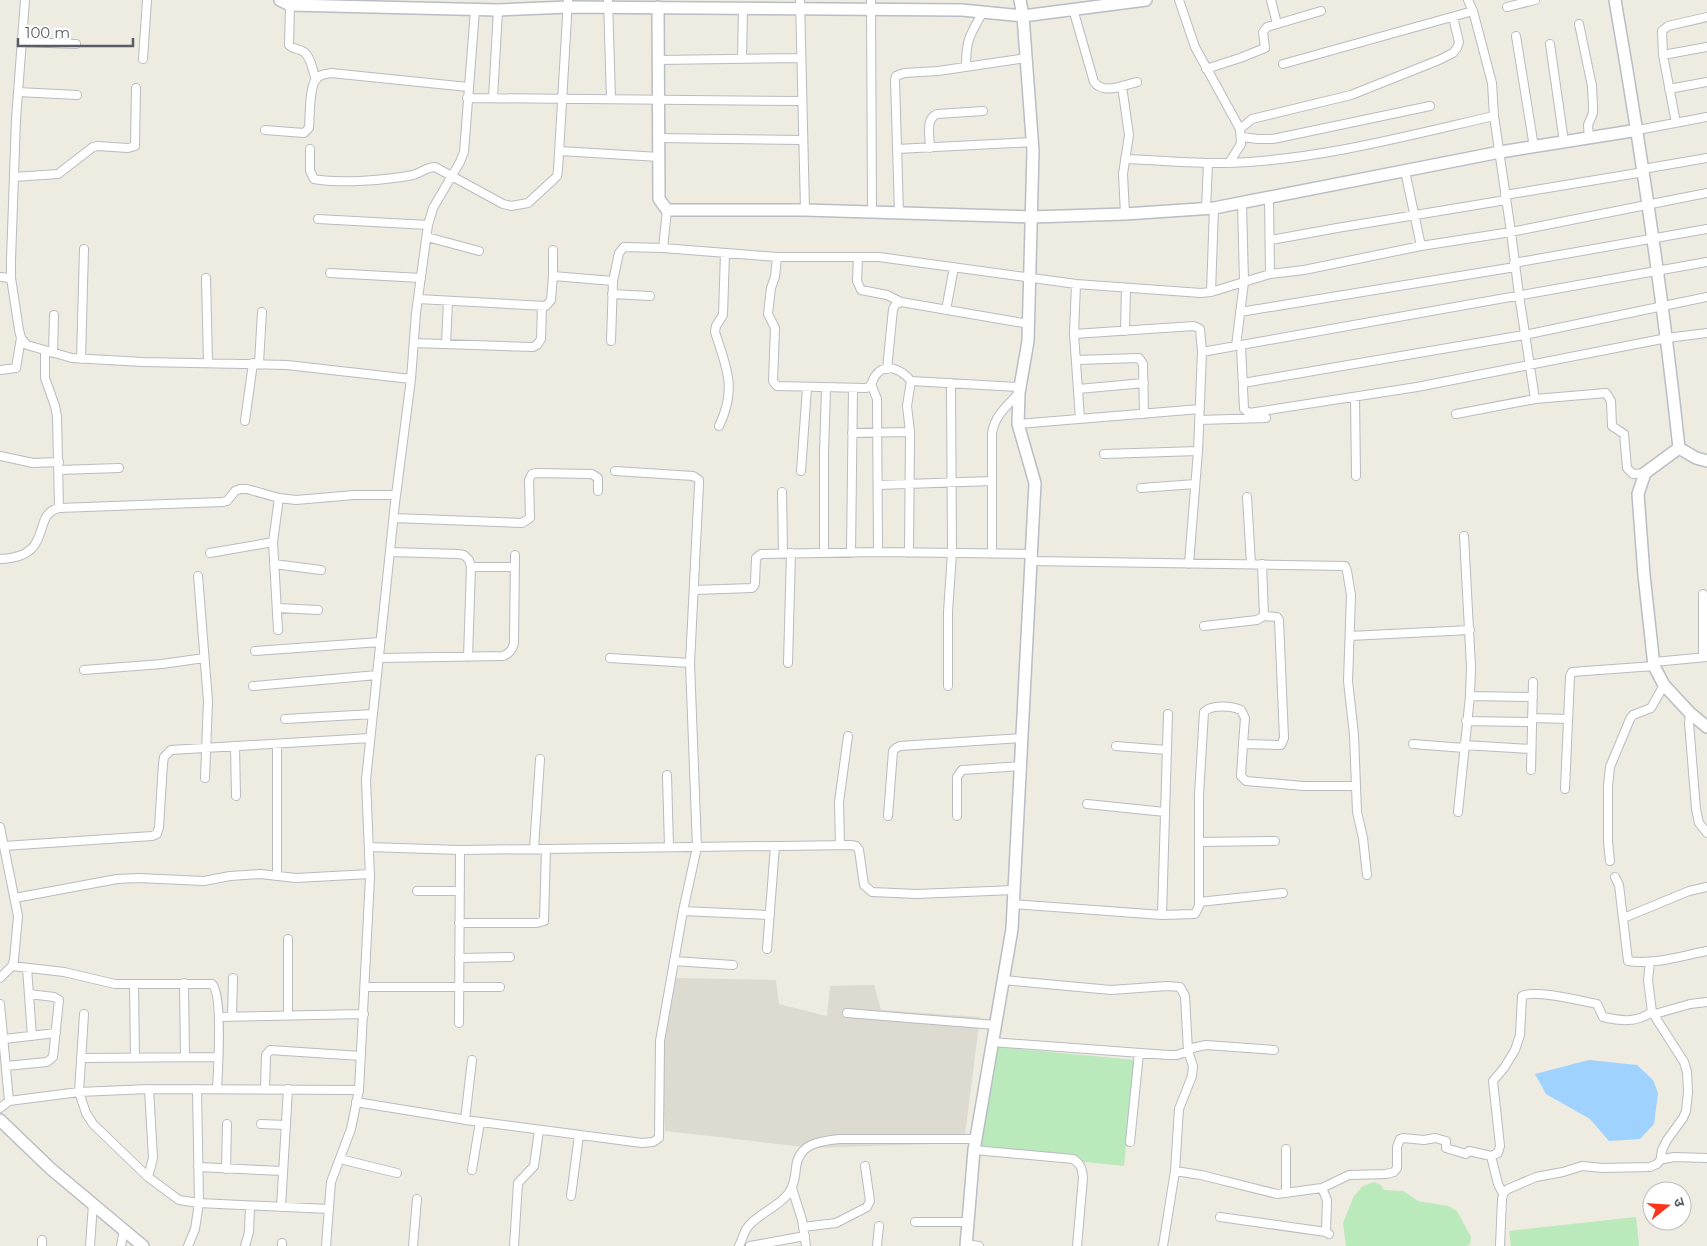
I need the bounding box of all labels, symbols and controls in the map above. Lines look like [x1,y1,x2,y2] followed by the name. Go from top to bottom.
[18,15,132,47] scale bar
[25,23,70,42] text: 100 m
[1642,1181,1692,1231] north arrow
[1670,1196,1689,1210] text: उ

